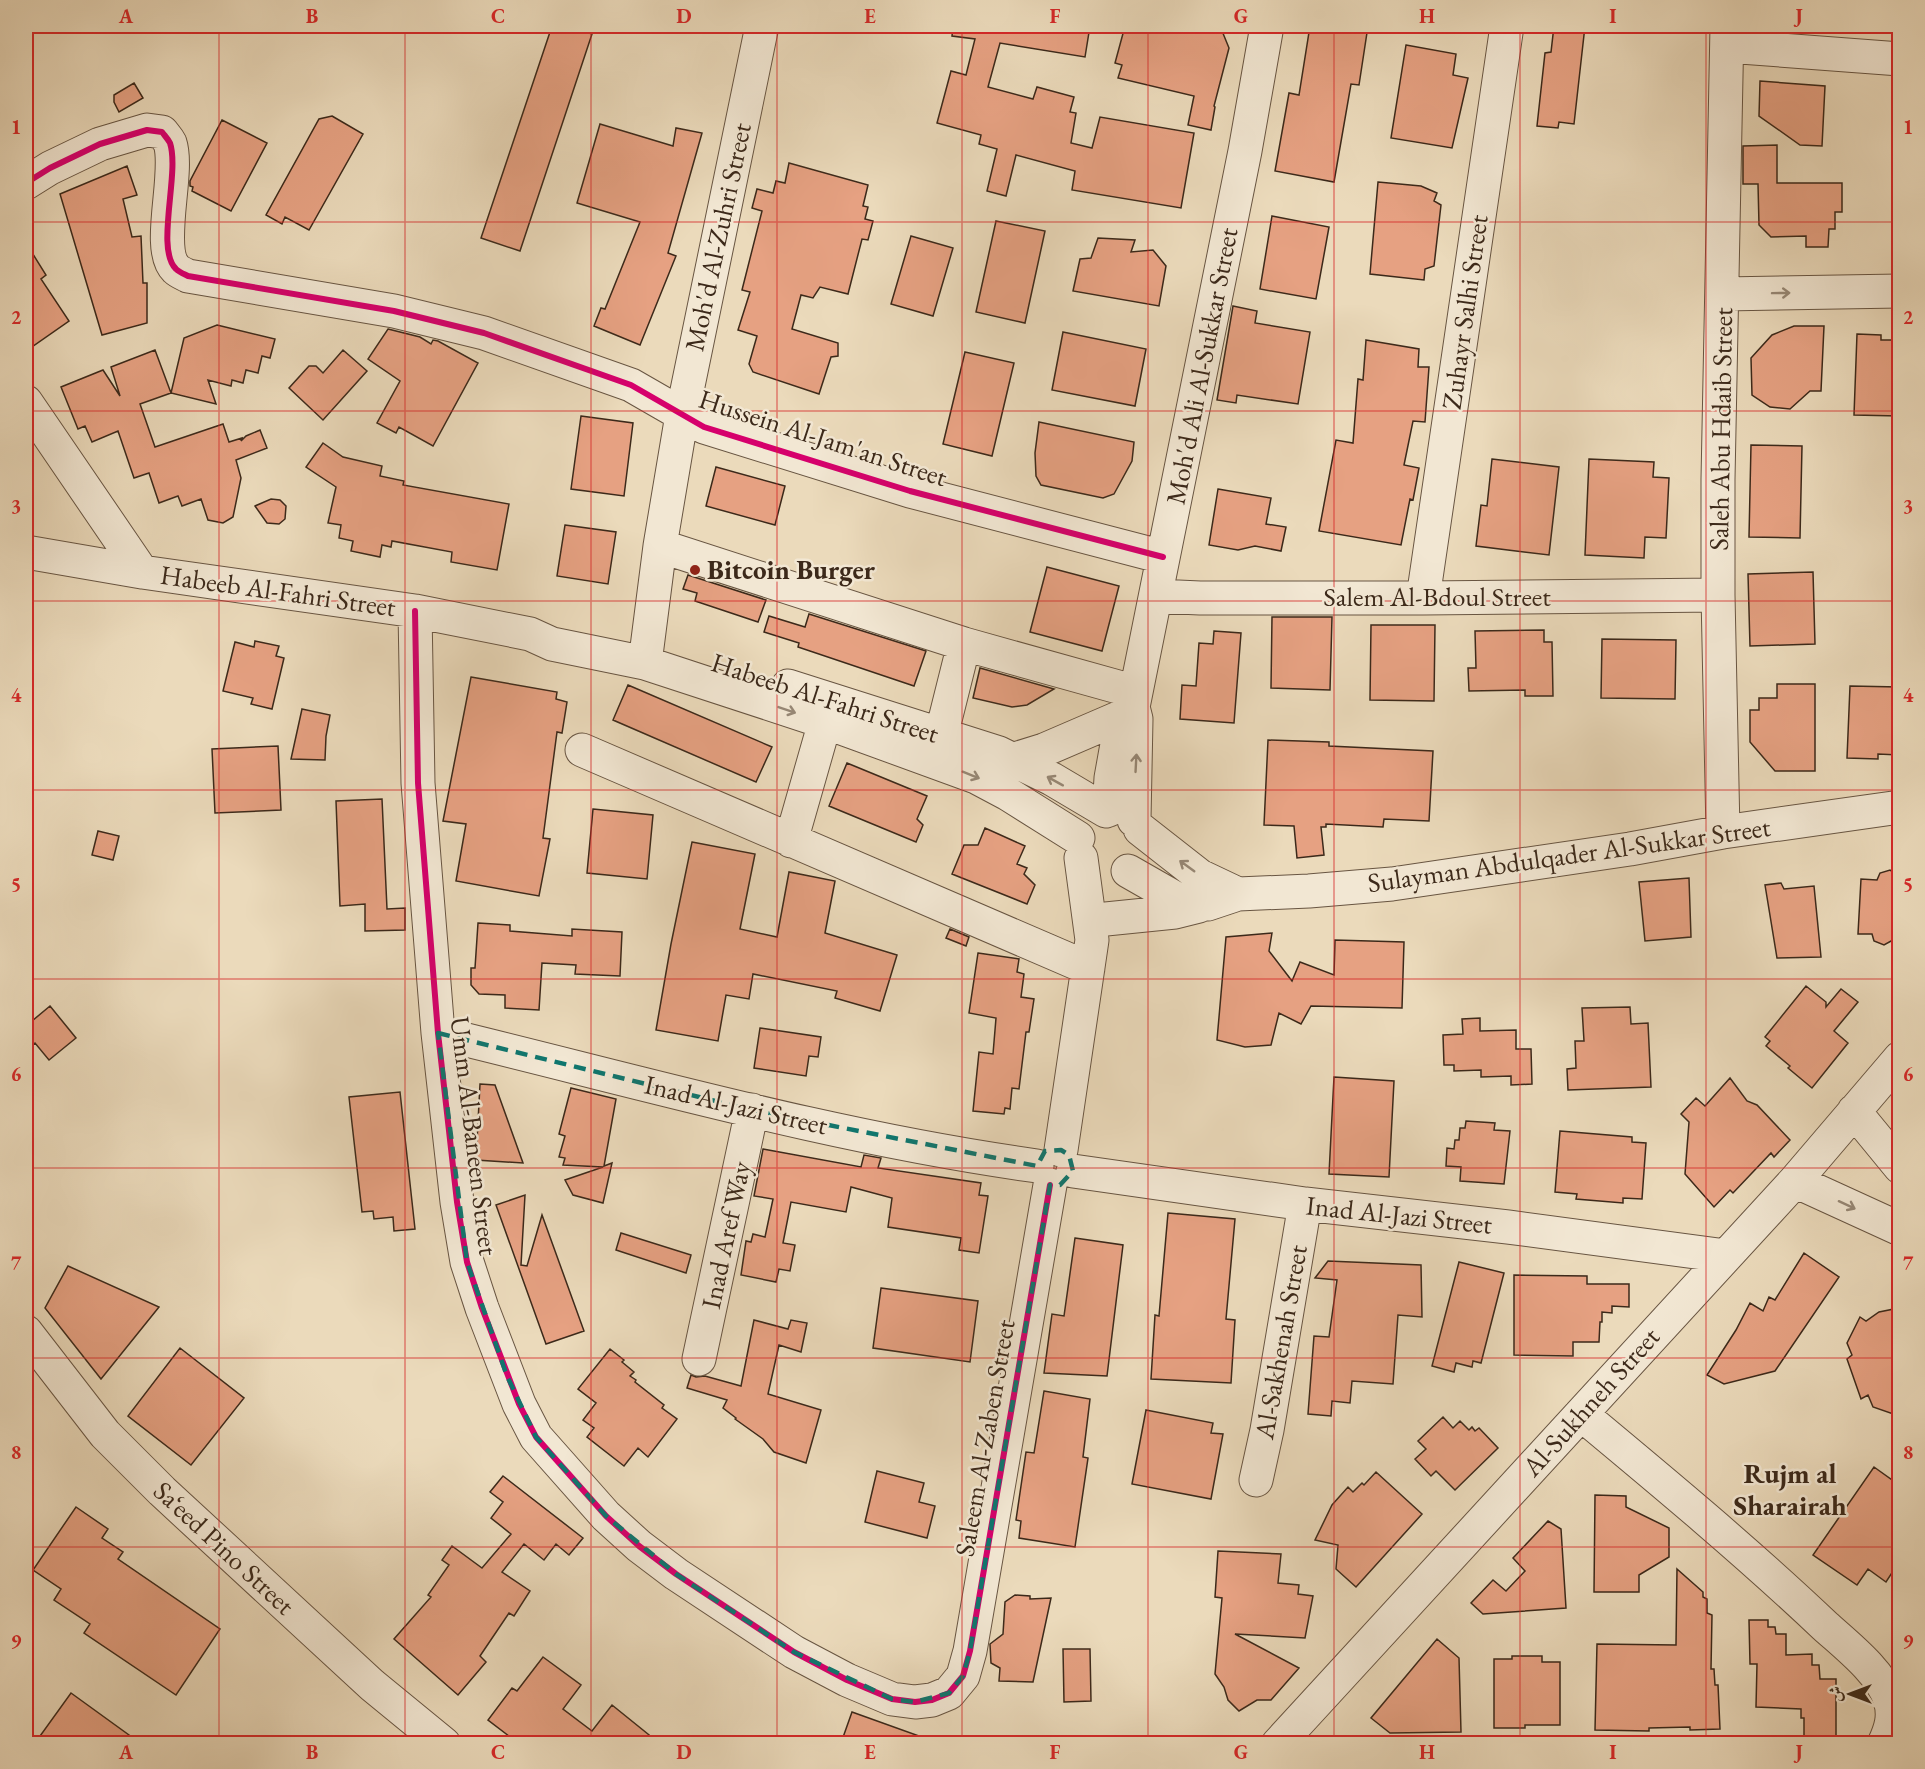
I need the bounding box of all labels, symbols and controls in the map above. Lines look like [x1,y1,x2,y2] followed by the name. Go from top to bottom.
[118,3,134,29] text: A
[306,3,318,29] text: B
[491,3,505,29] text: C
[676,3,692,29] text: D
[864,3,876,29] text: E
[1050,3,1061,29] text: F
[1234,3,1248,29] text: G
[1419,3,1435,29] text: H
[1609,3,1617,29] text: I
[1793,3,1803,29] text: J
[11,114,21,140] text: 1
[1903,114,1913,140] text: 1
[676,119,759,354] street label: Moh'd Al-Zuhri Street
[1434,212,1496,412] street label: Zuhayr Salhi Street
[1157,224,1246,507] street label: Moh'd Ali Al-Sukkar Street
[1771,287,1791,299] one-way arrow
[11,304,22,330] text: 2
[1903,304,1914,330] text: 2
[1701,306,1740,551] street label: Saleh Abu Hdaib Street
[695,381,952,494] street label: Hussein Al-Jam'an Street
[11,493,21,519] text: 3
[1903,493,1913,519] text: 3
[707,552,876,587] place label: Bitcoin Burger
[158,557,398,624] street label: Habeeb Al-Fahri Street
[688,563,702,577] marker: Bitcoin Burger
[1323,579,1551,614] street label: Salem Al-Bdoul Street
[707,644,944,751] street label: Habeeb Al-Fahri Street
[11,682,22,708] text: 4
[1903,682,1914,708] text: 4
[777,705,796,716] one-way arrow
[1131,754,1142,774] one-way arrow
[961,770,979,781] one-way arrow
[1047,775,1064,787] one-way arrow
[1365,809,1773,900] street label: Sulayman Abdulqader Al-Sukkar Street
[1179,860,1195,873] one-way arrow
[11,871,21,897] text: 5
[1903,871,1913,897] text: 5
[442,1014,507,1258] street label: Umm Al-Baneen Street
[11,1061,22,1087] text: 6
[1903,1061,1914,1087] text: 6
[641,1066,832,1143] street label: Inad Al-Jazi Street
[693,1158,758,1312] street label: Inad Aref Way
[1304,1187,1494,1242] street label: Inad Al-Jazi Street
[1837,1200,1856,1211] one-way arrow
[1246,1242,1315,1443] street label: Al-Sakhenah Street
[11,1250,22,1276] text: 7
[1903,1250,1914,1276] text: 7
[946,1316,1023,1559] street label: Saleem Al-Zaben Street
[1514,1319,1667,1484] street label: Al-Sukhneh Street
[11,1439,21,1465] text: 8
[1903,1439,1913,1465] text: 8
[1733,1455,1847,1523] district label: Rujm al Sharairah
[146,1473,303,1622] street label: Sa‘eed Pino Street
[11,1628,22,1654] text: 9
[1903,1628,1914,1654] text: 9
[1820,1664,1880,1724] north arrow
[1825,1686,1846,1702] text: ش
[118,1739,134,1765] text: A
[306,1739,318,1765] text: B
[491,1739,505,1765] text: C
[676,1739,692,1765] text: D
[864,1739,876,1765] text: E
[1050,1739,1061,1765] text: F
[1234,1739,1248,1765] text: G
[1419,1739,1435,1765] text: H
[1609,1739,1617,1765] text: I
[1793,1739,1803,1765] text: J

